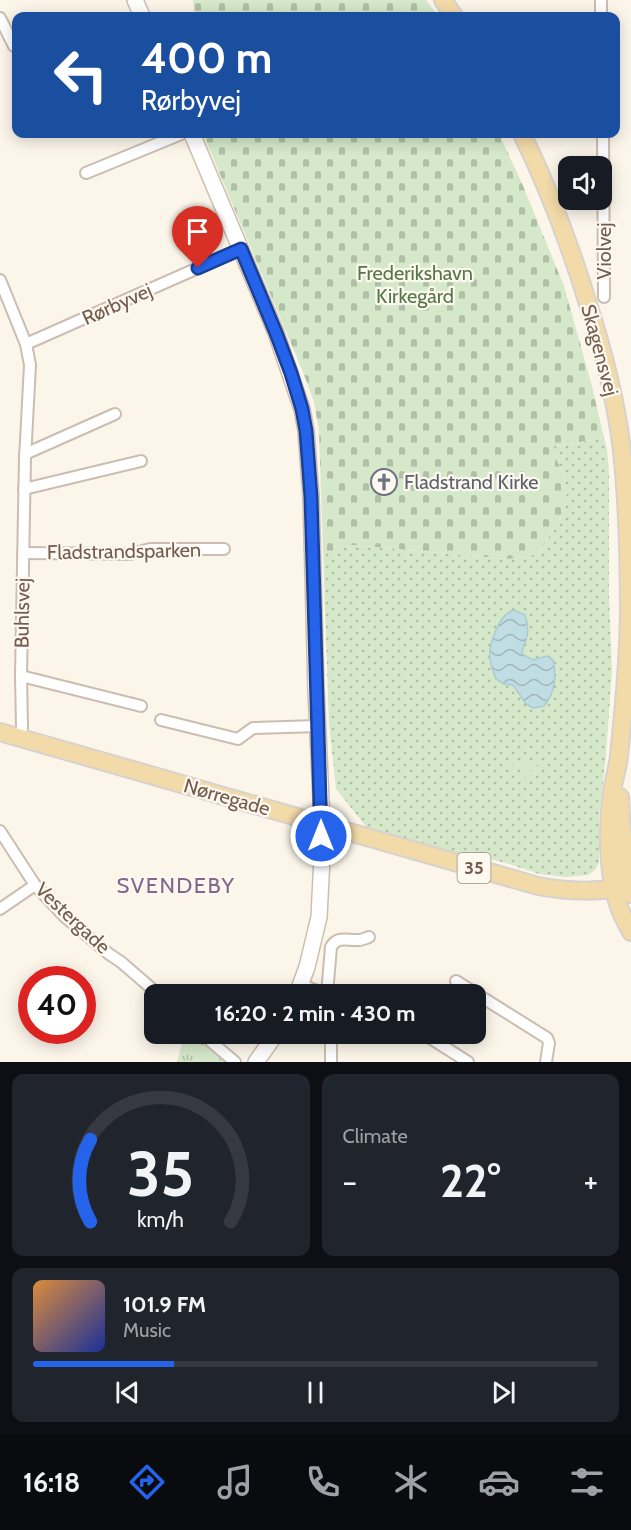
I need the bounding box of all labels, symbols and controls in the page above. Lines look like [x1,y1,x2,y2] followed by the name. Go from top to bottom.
[141,32,272,84] text: 400 m
[42,36,120,114] icon: left
[141,84,241,117] text: Rørbyvej
[558,156,612,210] map controls
[558,156,612,210] button: sound
[172,206,223,268] pin
[181,215,214,248] icon: arrive
[592,222,616,280] street label: Violvej
[357,261,473,308] park label: Frederikshavn Kirkegård
[78,278,156,330] street label: Rørbyvej
[576,302,624,398] street label: Skagensvej
[369,467,399,497] church icon: Fladstrand Kirke
[404,470,539,494] place label: Fladstrand Kirke
[47,538,201,564] street label: Fladstrandsparken
[9,578,35,648] street label: Buhlsvej
[181,773,273,821] street label: Nørregade
[289,804,353,868] position arrow
[458,853,490,883] road number: 35
[116,872,236,899] district label: SVENDEBY
[31,877,115,959] street label: Vestergade
[18,966,96,1044] speed limit sign: 40
[215,1000,415,1027] text: 16:20 · 2 min · 430 m
[343,1124,408,1148] text: Climate
[127,1136,194,1212] text: 35
[440,1154,501,1208] text: 22°
[343,1161,357,1201] text: −
[583,1161,598,1201] text: +
[137,1206,184,1232] text: km/h
[123,1291,206,1318] text: 101.9 FM
[123,1318,171,1342] text: Music
[111,1376,144,1409] icon: previous
[299,1376,332,1409] icon: pause
[487,1376,520,1409] icon: next
[126,1461,168,1503] icon: directions
[214,1461,256,1503] icon: music
[302,1461,344,1503] icon: phone
[390,1461,432,1503] icon: climate
[478,1461,520,1503] icon: car
[566,1461,608,1503] icon: filters
[23,1466,80,1499] text: 16:18

